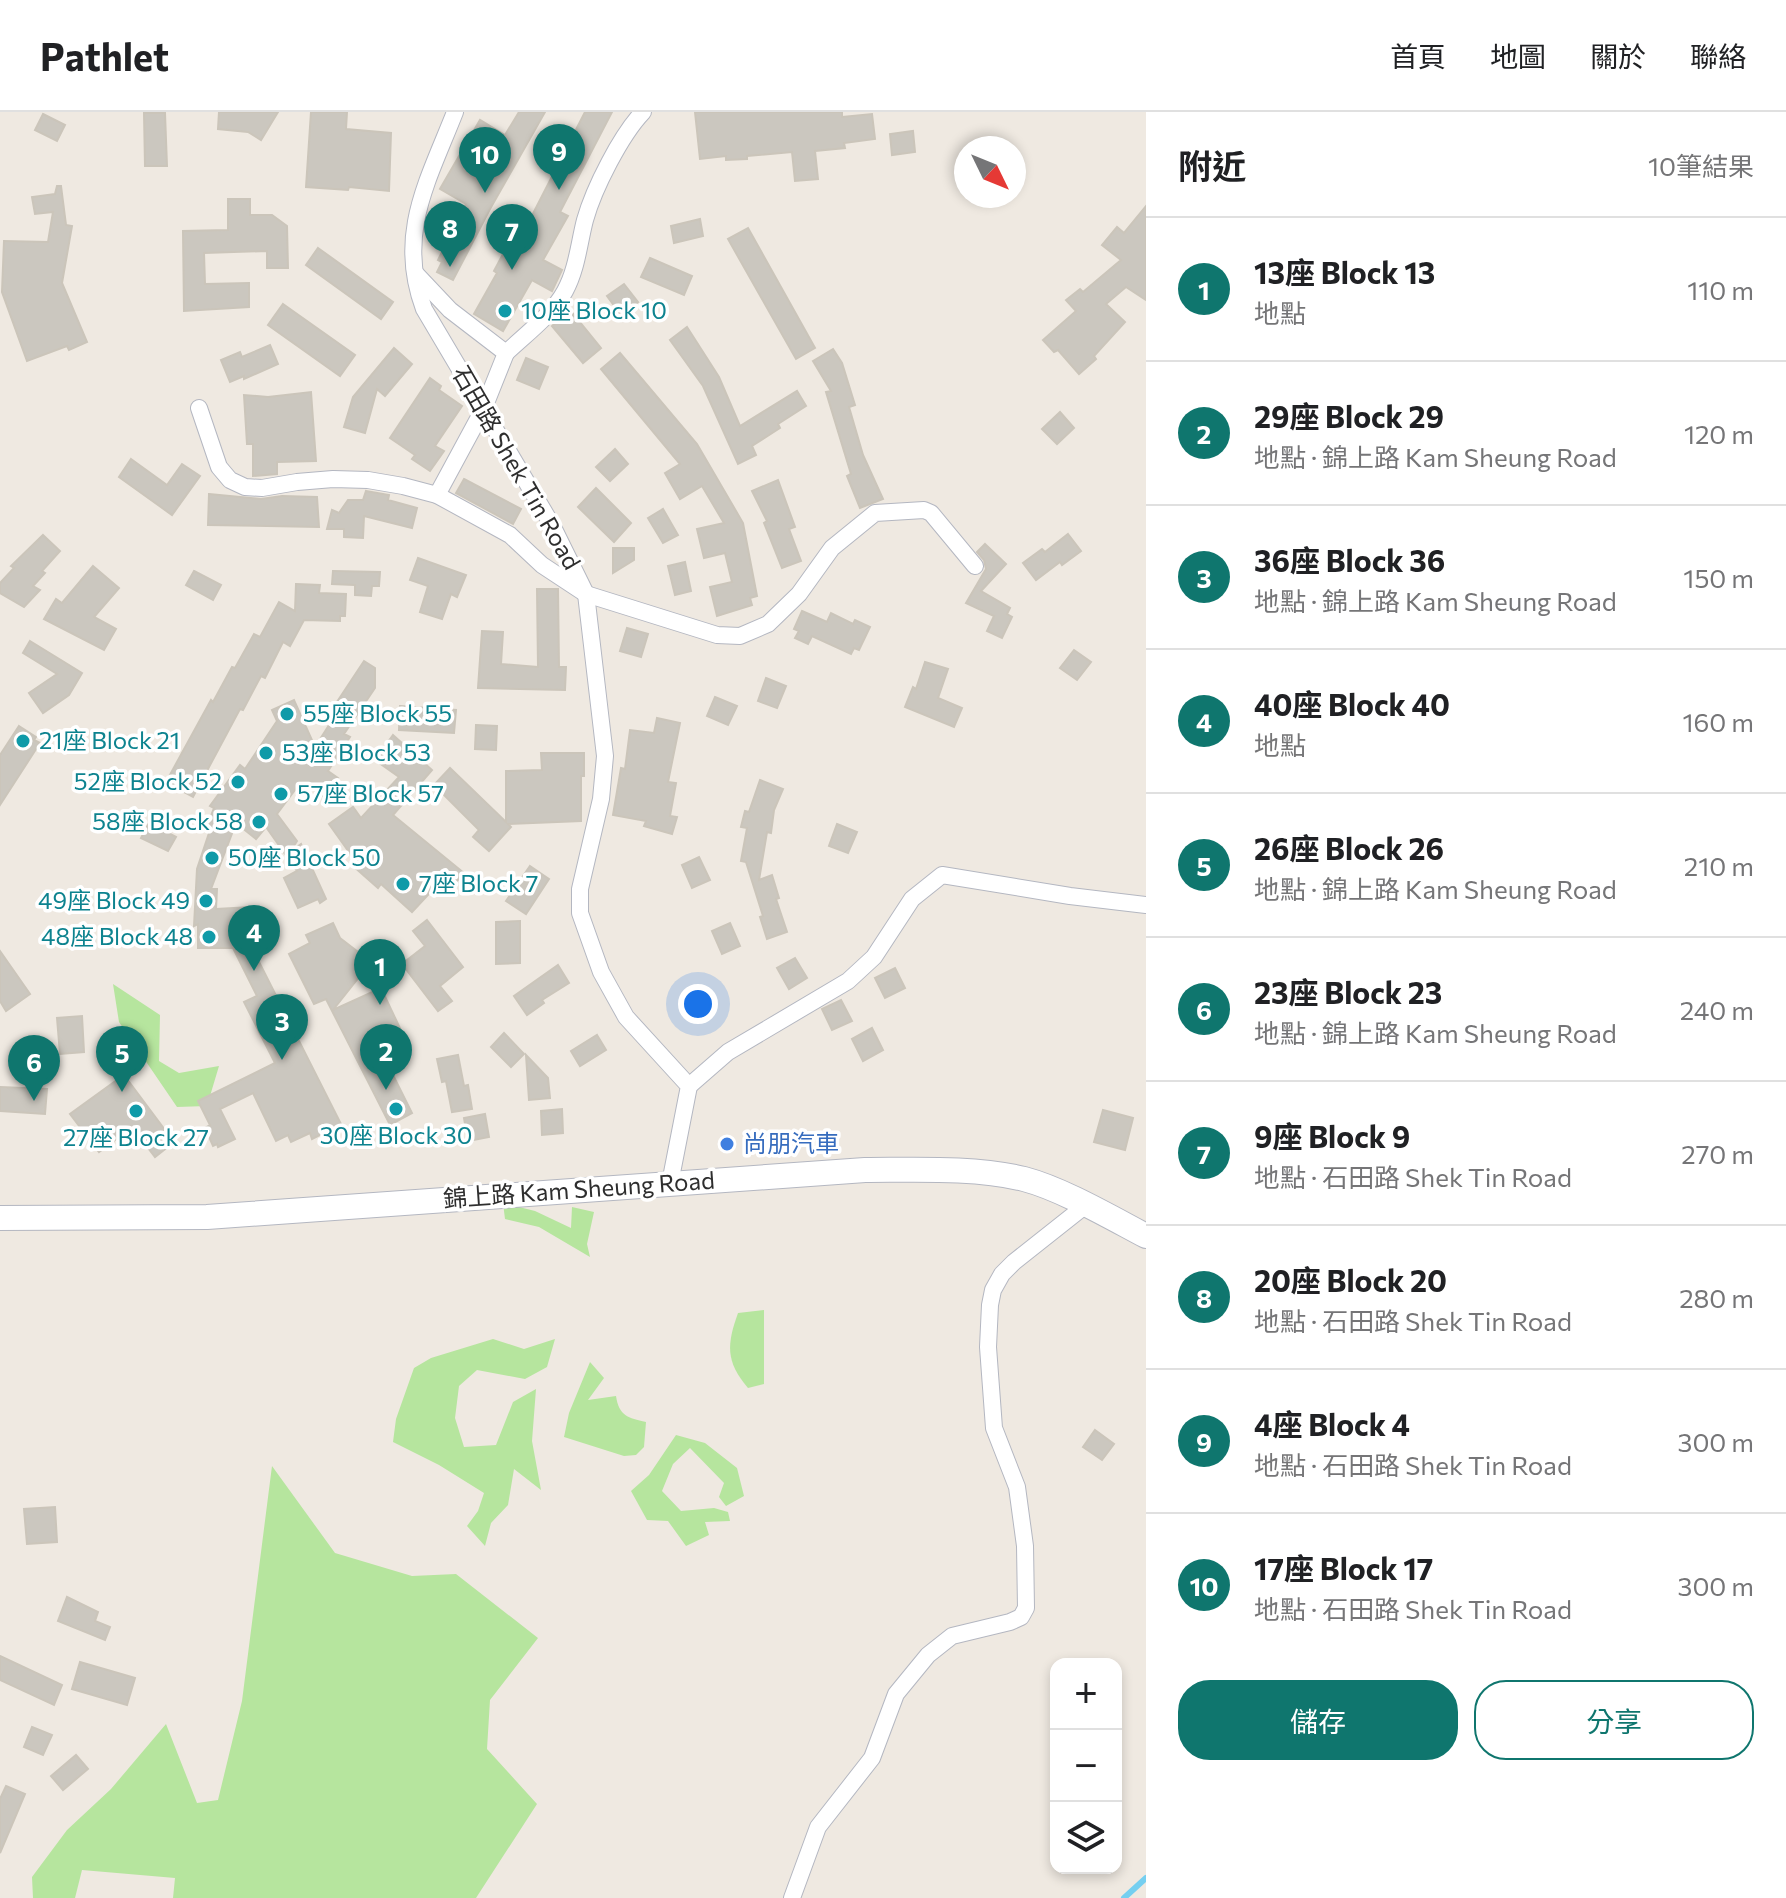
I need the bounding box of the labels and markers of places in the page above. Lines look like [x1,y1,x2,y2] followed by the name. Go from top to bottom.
[533,124,585,190] pin: 9
[459,127,511,193] pin: 10
[424,201,476,267] pin: 8
[486,204,538,270] pin: 7
[521,295,667,324] place label: 10座 Block 10
[496,302,514,320] marker: 10座 Block 10
[303,698,452,727] place label: 55座 Block 55
[278,705,296,723] marker: 55座 Block 55
[39,725,180,754] place label: 21座 Block 21
[14,732,32,750] marker: 21座 Block 21
[282,737,431,766] place label: 53座 Block 53
[257,744,275,762] marker: 53座 Block 53
[74,766,222,795] place label: 52座 Block 52
[229,773,247,791] marker: 52座 Block 52
[297,778,444,807] place label: 57座 Block 57
[272,785,290,803] marker: 57座 Block 57
[92,806,243,835] place label: 58座 Block 58
[250,813,268,831] marker: 58座 Block 58
[228,842,381,871] place label: 50座 Block 50
[203,849,221,867] marker: 50座 Block 50
[419,868,538,897] place label: 7座 Block 7
[394,875,412,893] marker: 7座 Block 7
[38,885,190,914] place label: 49座 Block 49
[197,892,215,910] marker: 49座 Block 49
[228,905,280,971] pin: 4
[41,921,193,950] place label: 48座 Block 48
[200,928,218,946] marker: 48座 Block 48
[354,939,406,1005] pin: 1
[256,994,308,1060] pin: 3
[360,1024,412,1090] pin: 2
[96,1026,148,1092] pin: 5
[8,1035,60,1101] pin: 6
[387,1100,405,1118] marker: 30座 Block 30
[127,1102,145,1120] marker: 27座 Block 27
[320,1120,472,1149] place label: 30座 Block 30
[63,1122,209,1151] place label: 27座 Block 27
[743,1128,839,1157] place label: 尚朋汽車
[718,1135,736,1153] marker: 尚朋汽車

